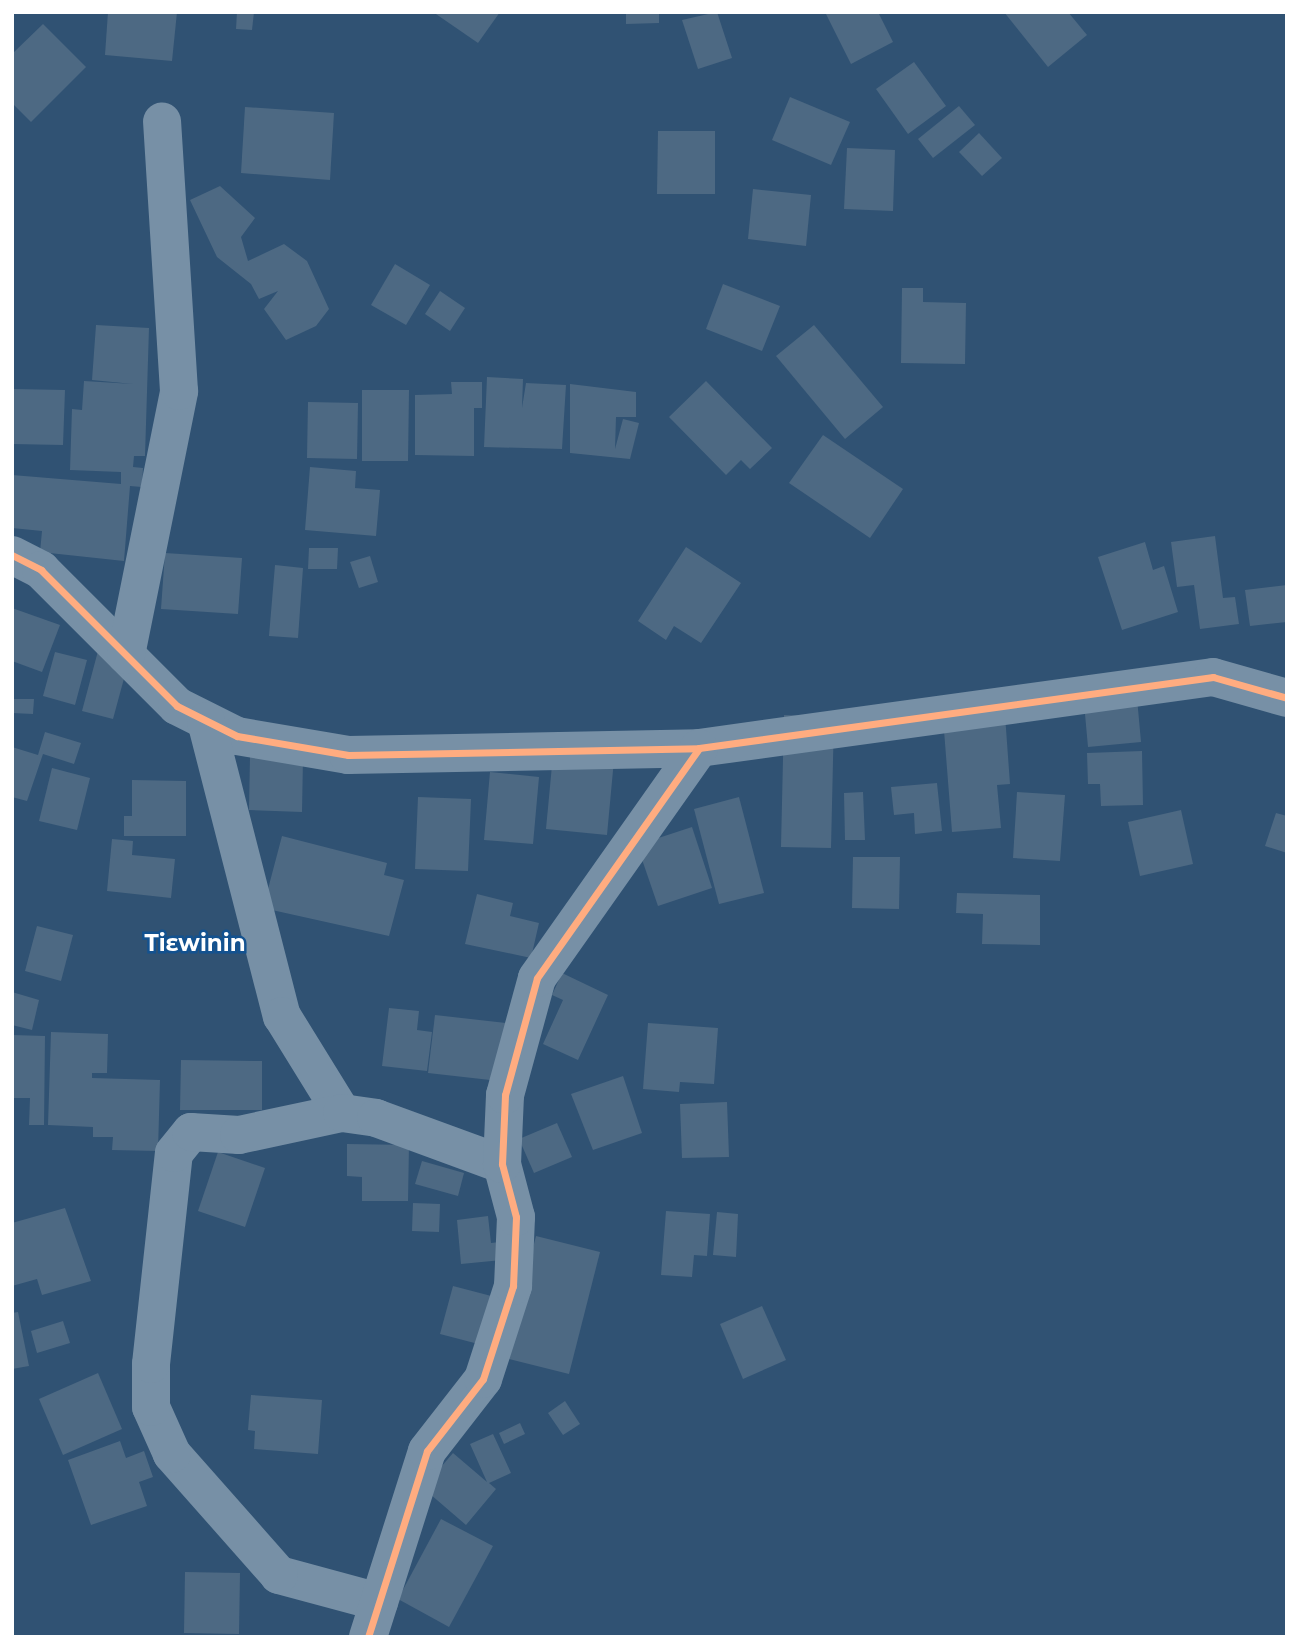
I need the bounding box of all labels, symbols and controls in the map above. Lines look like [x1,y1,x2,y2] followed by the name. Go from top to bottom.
[144,929,246,957] district label: Tiɛwinin

